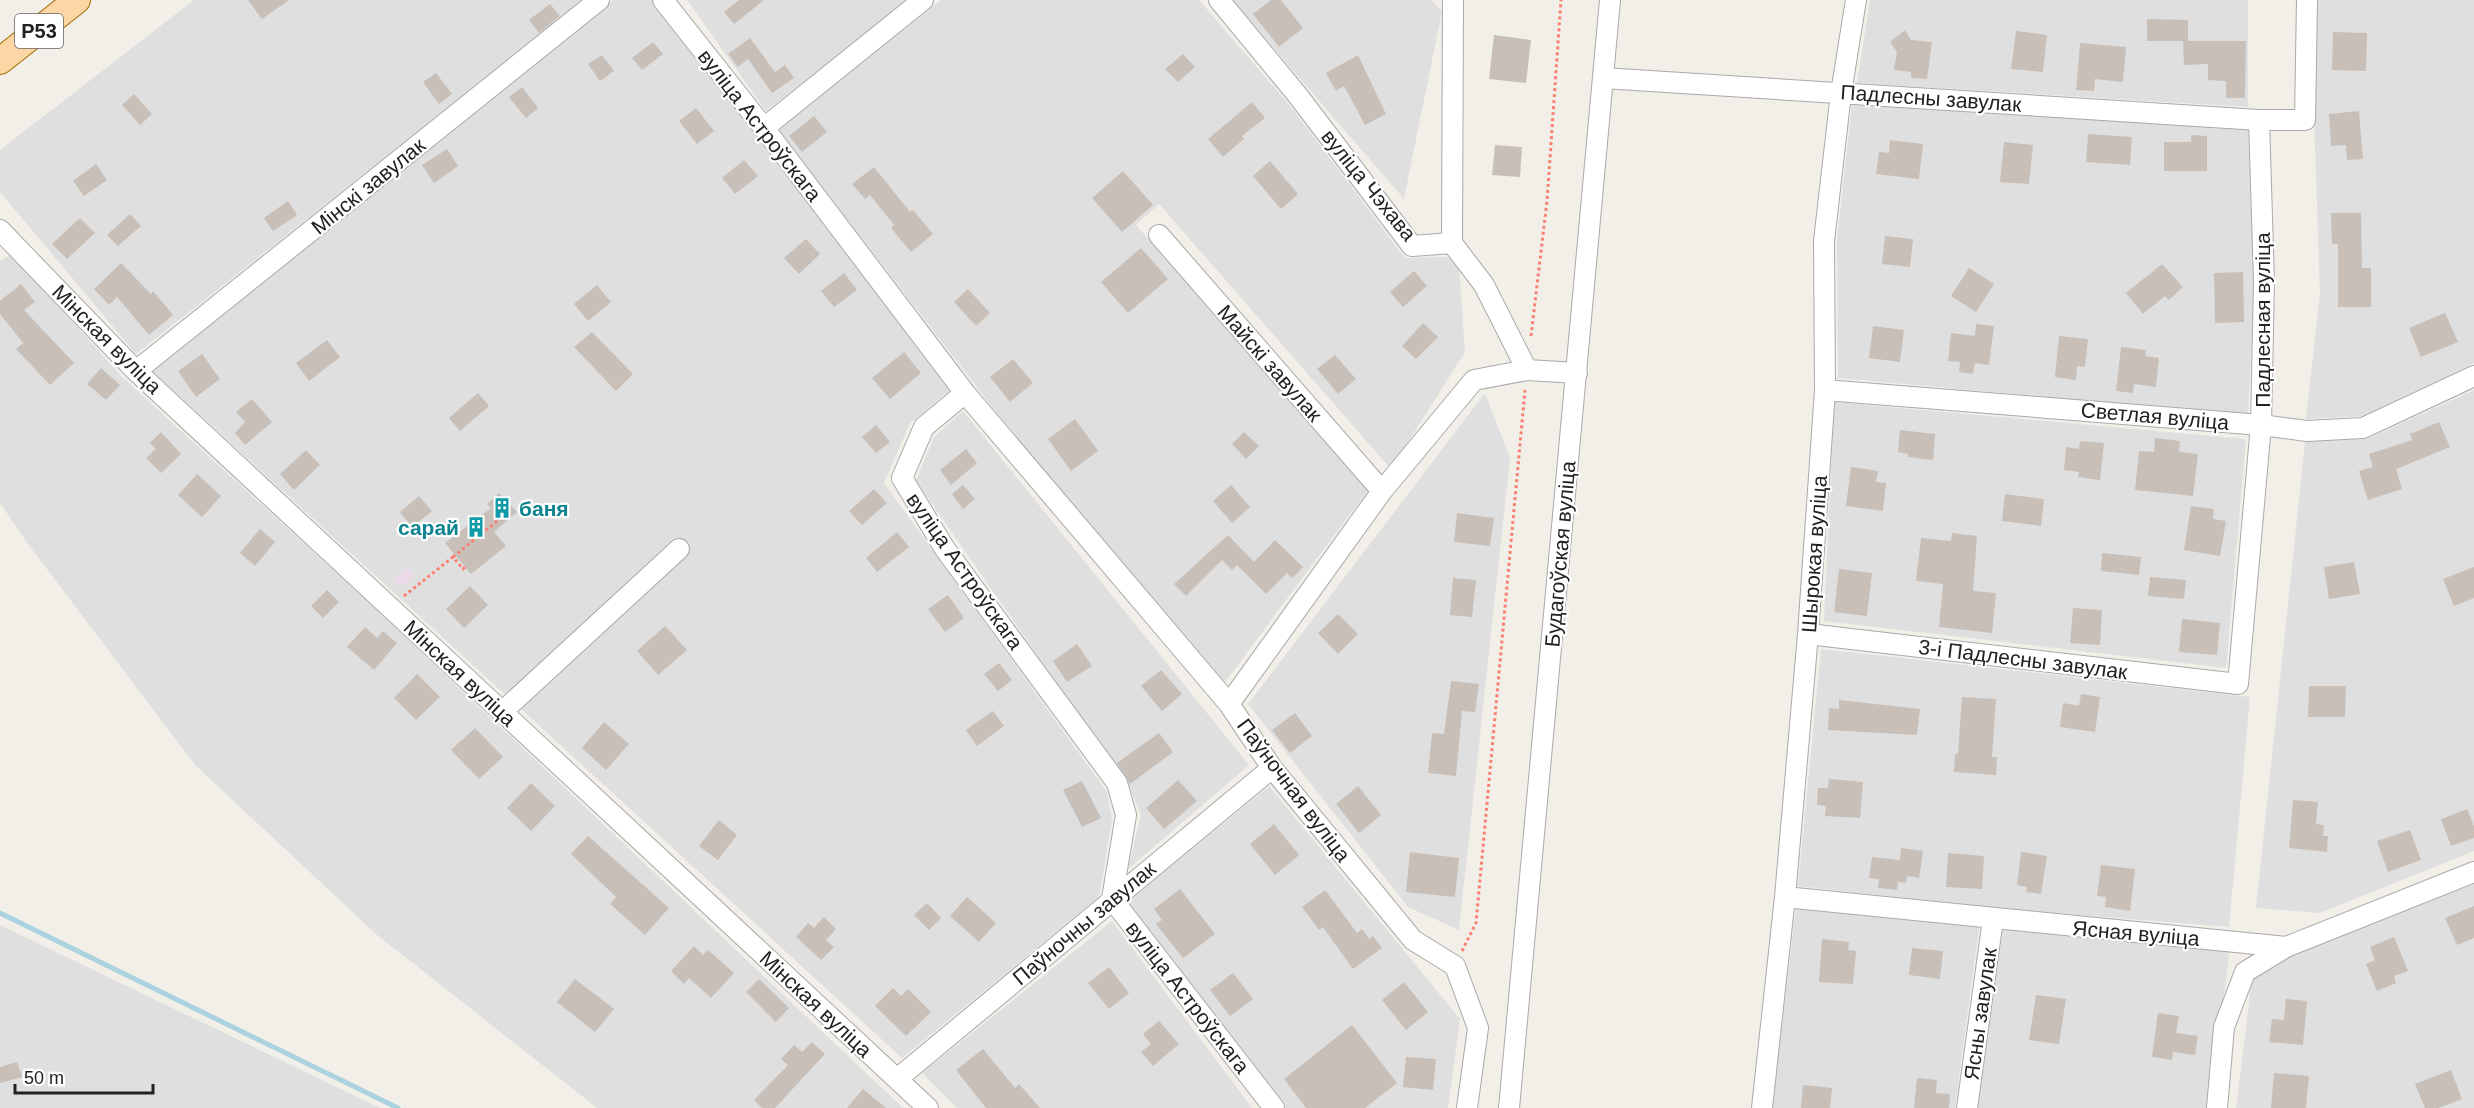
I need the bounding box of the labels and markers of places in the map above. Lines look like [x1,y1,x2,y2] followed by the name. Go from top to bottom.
[490,496,514,520] building icon: баня
[519,497,569,520] place label: баня
[464,515,488,539] building icon: сарай
[398,516,459,539] place label: сарай

